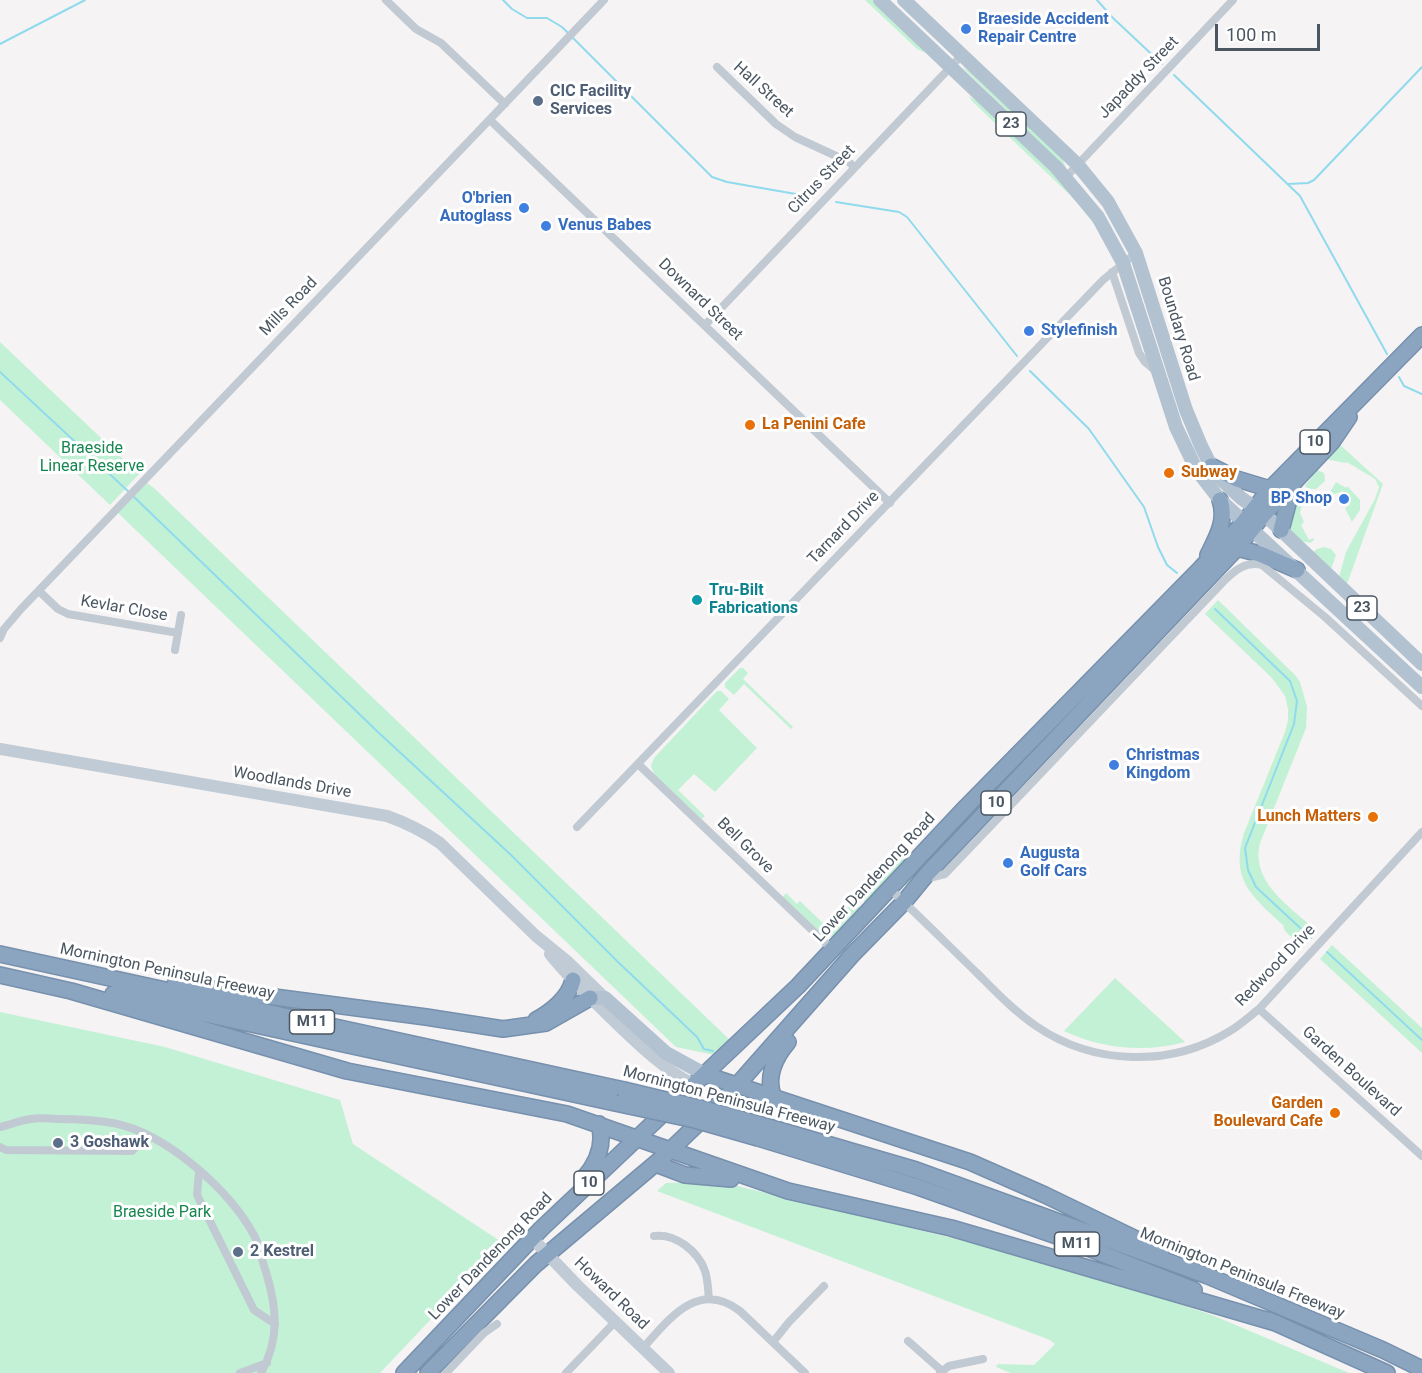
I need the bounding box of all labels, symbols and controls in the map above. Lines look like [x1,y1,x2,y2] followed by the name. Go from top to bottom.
[978,10,1109,48] place label: Braeside Accident Repair Centre
[1218,12,1323,50] scale bar
[959,22,973,36] marker: Braeside Accident Repair Centre
[1226,24,1277,45] text: 100 m
[1095,33,1183,123] street label: Japaddy Street
[729,58,797,122] street label: Hall Street
[550,82,631,120] place label: CIC Facility Services
[531,94,545,108] marker: CIC Facility Services
[996,112,1026,136] road number: 23
[784,142,860,218] street label: Citrus Street
[440,189,512,227] place label: O'brien Autoglass
[517,201,531,215] marker: O'brien Autoglass
[558,216,652,236] place label: Venus Babes
[539,219,553,233] marker: Venus Babes
[654,255,746,345] street label: Downard Street
[256,274,322,340] street label: Mills Road
[1153,274,1203,384] street label: Boundary Road
[1041,321,1117,341] place label: Stylefinish
[1022,324,1036,338] marker: Stylefinish
[762,415,866,435] place label: La Penini Cafe
[743,418,757,432] marker: La Penini Cafe
[1300,430,1330,454] road number: 10
[40,439,144,477] park label: Braeside Linear Reserve
[1181,463,1237,483] place label: Subway
[1162,466,1176,480] marker: Subway
[804,487,884,569] street label: Tarnard Drive
[1271,489,1332,509] place label: BP Shop
[1337,492,1351,506] marker: BP Shop
[709,581,798,619] place label: Tru-Bilt Fabrications
[79,592,169,626] street label: Kevlar Close
[690,593,704,607] marker: Tru-Bilt Fabrications
[1347,596,1377,620] road number: 23
[1126,746,1200,784] place label: Christmas Kingdom
[1107,758,1121,772] marker: Christmas Kingdom
[231,763,353,803] street label: Woodlands Drive
[981,791,1011,815] road number: 10
[1257,807,1361,827] place label: Lunch Matters
[810,809,940,947] street label: Lower Dandenong Road
[1366,810,1380,824] marker: Lunch Matters
[713,814,777,878] street label: Bell Grove
[1020,844,1087,882] place label: Augusta Golf Cars
[1001,856,1015,870] marker: Augusta Golf Cars
[1232,921,1320,1011] street label: Redwood Drive
[58,940,276,1004] street label: Mornington Peninsula Freeway
[290,1010,334,1034] road number: M11
[1298,1023,1404,1121] street label: Garden Boulevard
[621,1062,837,1138] street label: Mornington Peninsula Freeway
[1214,1094,1323,1132] place label: Garden Boulevard Cafe
[1328,1106,1342,1120] marker: Garden Boulevard Cafe
[70,1133,149,1153] place label: 3 Goshawk
[51,1136,65,1150] marker: 3 Goshawk
[574,1171,604,1195] road number: 10
[425,1189,557,1325] street label: Lower Dandenong Road
[113,1203,211,1223] park label: Braeside Park
[1137,1224,1347,1324] street label: Mornington Peninsula Freeway
[1054,1232,1100,1256] road number: M11
[250,1242,314,1262] place label: 2 Kestrel
[231,1245,245,1259] marker: 2 Kestrel
[570,1254,652,1334] street label: Howard Road

